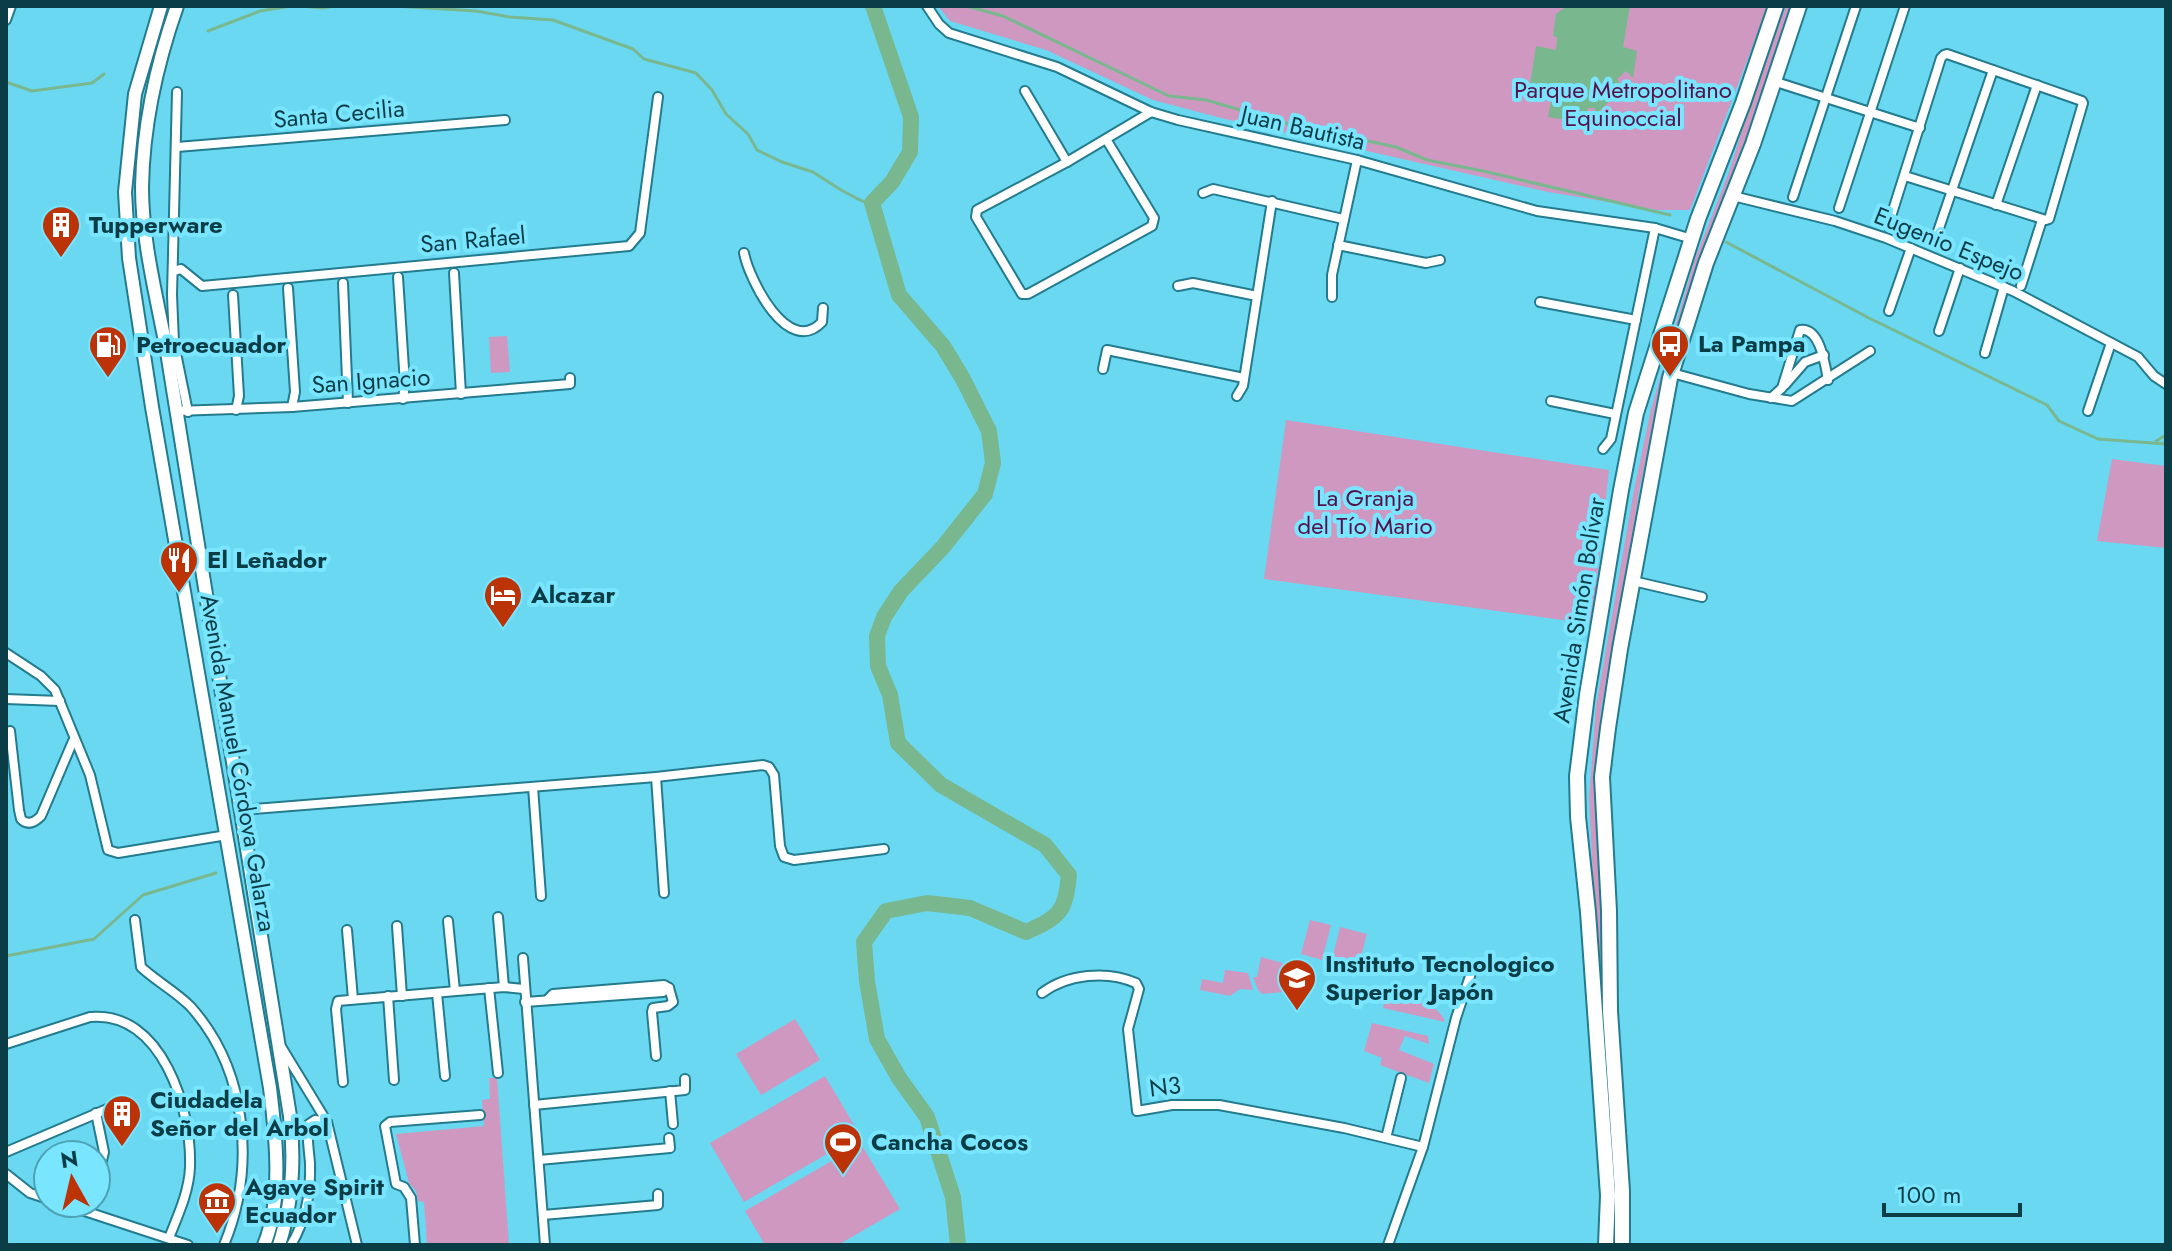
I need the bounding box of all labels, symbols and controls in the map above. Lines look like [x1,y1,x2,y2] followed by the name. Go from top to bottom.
[1514,72,1732,135] park label: Parque Metropolitano Equinoccial
[272,90,406,137] street label: Santa Cecilia
[1235,96,1369,159] street label: Juan Bautista
[1869,198,2029,290] street label: Eugenio Espejo
[40,204,82,259] building icon: Tupperware
[89,207,223,242] place label: Tupperware
[419,217,527,262] street label: San Rafael
[1649,323,1691,378] bus stop icon: La Pampa
[87,324,129,379] fuel station icon: Petroecuador
[1698,326,1805,361] place label: La Pampa
[136,327,287,362] place label: Petroecuador
[310,359,432,402] street label: San Ignacio
[1297,480,1433,543] park label: La Granja del Tío Mario
[1543,494,1614,725] street label: Avenida Simón Bolívar
[158,539,200,594] restaurant icon: El Leñador
[207,542,327,577] place label: El Leñador
[482,574,524,629] hotel icon: Alcazar
[530,577,615,612] place label: Alcazar
[192,591,285,934] street label: Avenida Manuel Córdova Galarza
[1325,946,1555,1009] place label: Instituto Tecnologico Superior Japón
[1276,957,1318,1012] school or university icon: Instituto Tecnologico Superior Japón
[1147,1067,1183,1106] street label: N3
[150,1082,329,1145] place label: Ciudadela Señor del Arbol
[101,1093,143,1148] building icon: Ciudadela Señor del Arbol
[822,1121,864,1176] sports icon: Cancha Cocos
[871,1124,1028,1159] place label: Cancha Cocos
[32,1139,112,1219] north arrow
[58,1142,80,1176] text: N
[1884,1167,2020,1217] scale bar
[244,1169,384,1232] place label: Agave Spirit Ecuador
[1896,1177,1962,1212] text: 100 m
[196,1180,238,1235] museum icon: Agave Spirit Ecuador

